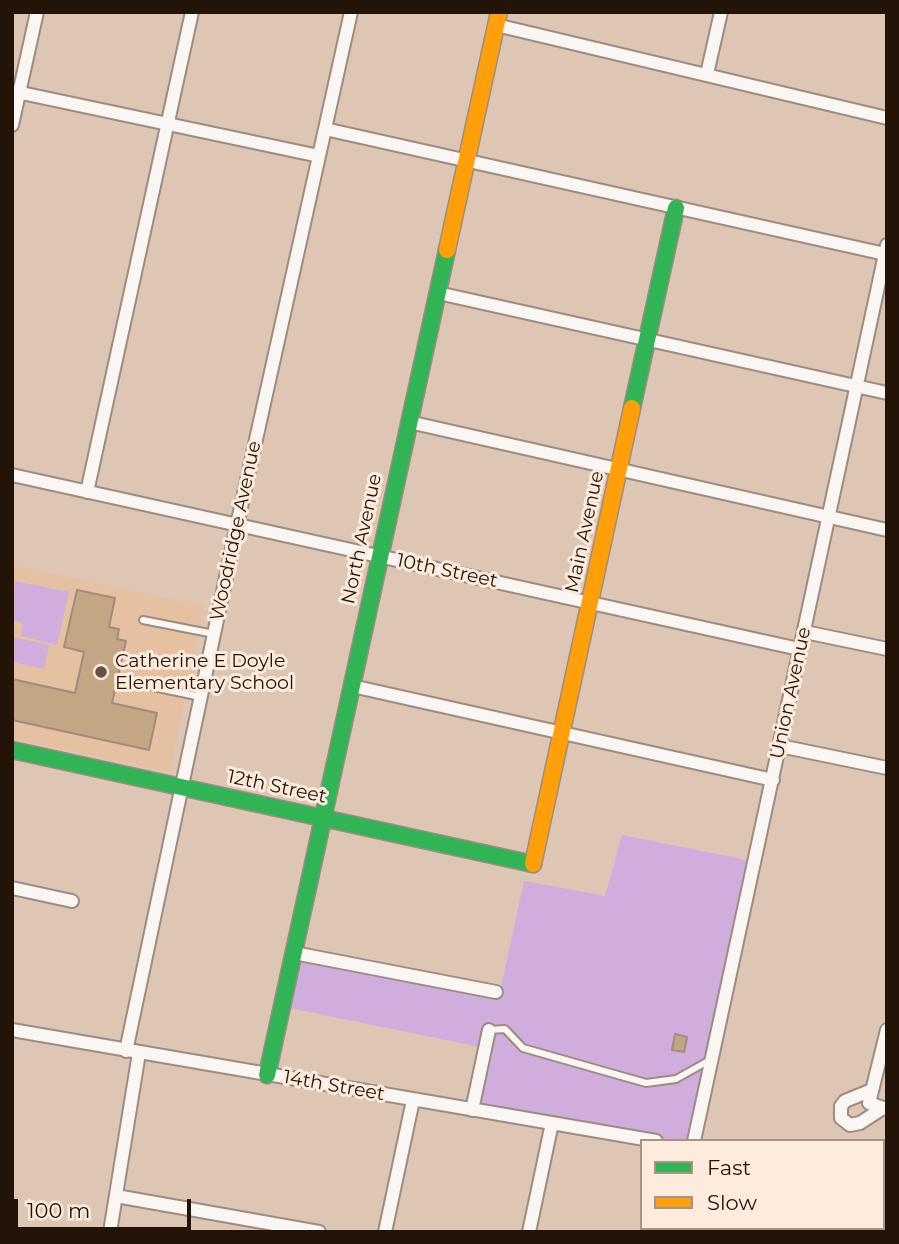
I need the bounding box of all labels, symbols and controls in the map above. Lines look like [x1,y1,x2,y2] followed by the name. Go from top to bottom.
[206,439,266,623] street label: Woodridge Avenue
[561,469,609,595] street label: Main Avenue
[337,472,387,606] street label: North Avenue
[394,549,500,593] street label: 10th Street
[766,625,816,761] street label: Union Avenue
[115,650,294,694] place label: Catherine E Doyle Elementary School
[93,664,109,680] marker: Catherine E Doyle Elementary School
[225,765,329,809] street label: 12th Street
[282,1066,386,1106] street label: 14th Street
[640,1139,885,1230] legend
[707,1155,751,1180] text: Fast
[18,1184,194,1228] scale bar
[707,1190,757,1215] text: Slow
[27,1198,90,1223] text: 100 m

